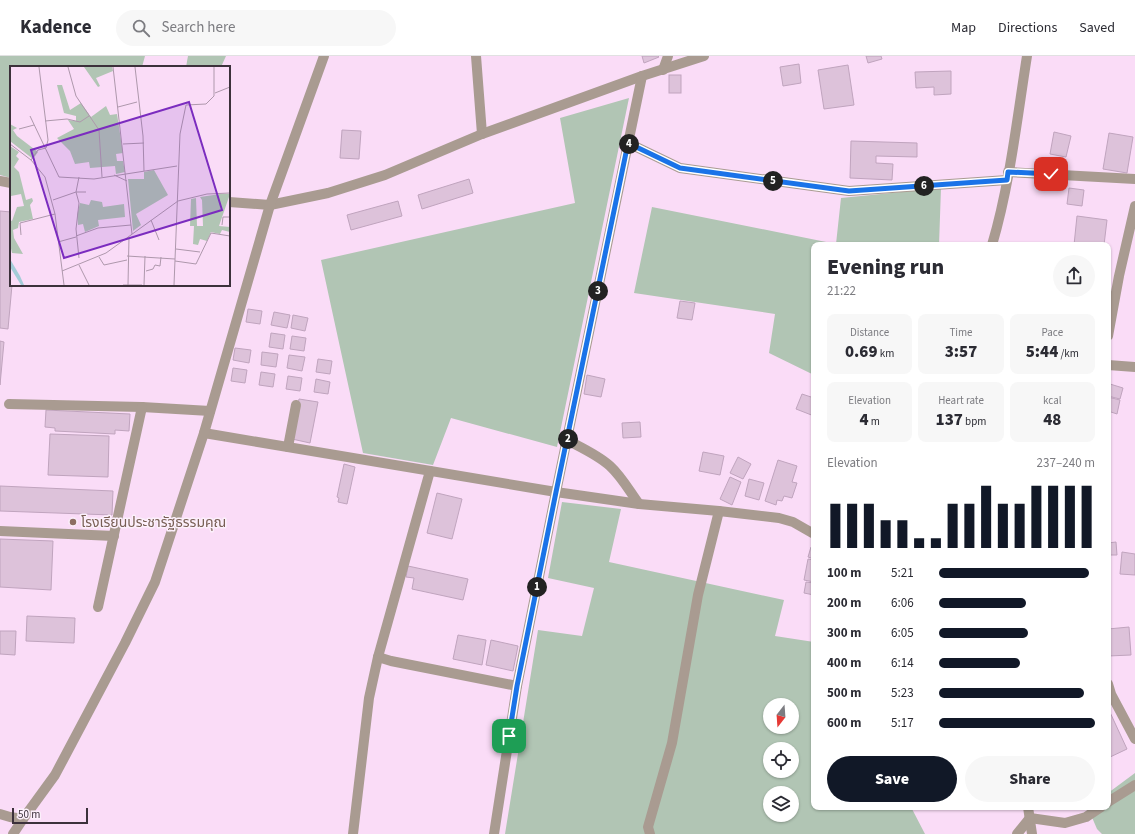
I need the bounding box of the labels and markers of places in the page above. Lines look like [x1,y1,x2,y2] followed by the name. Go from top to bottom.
[619,134,639,154] pin: 4
[1034,157,1068,191] pin
[763,171,783,191] pin: 5
[914,176,934,196] pin: 6
[588,281,608,301] pin: 3
[558,429,578,449] pin: 2
[81,513,226,533] place label: โรงเรียนประชารัฐธรรมคุณ
[68,517,78,527] marker: โรงเรียนประชารัฐธรรมคุณ
[527,577,547,597] pin: 1
[492,719,526,753] pin

